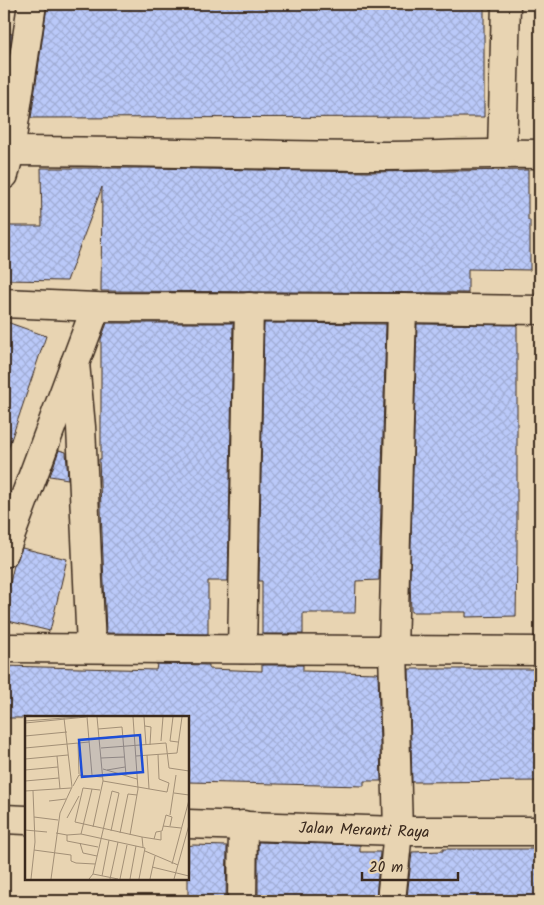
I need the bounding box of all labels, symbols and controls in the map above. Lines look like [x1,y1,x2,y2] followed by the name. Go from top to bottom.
[25,716,189,880] inset map
[298,816,430,845] street label: Jalan Meranti Raya
[362,850,458,882] scale bar
[369,856,403,880] text: 20 m

